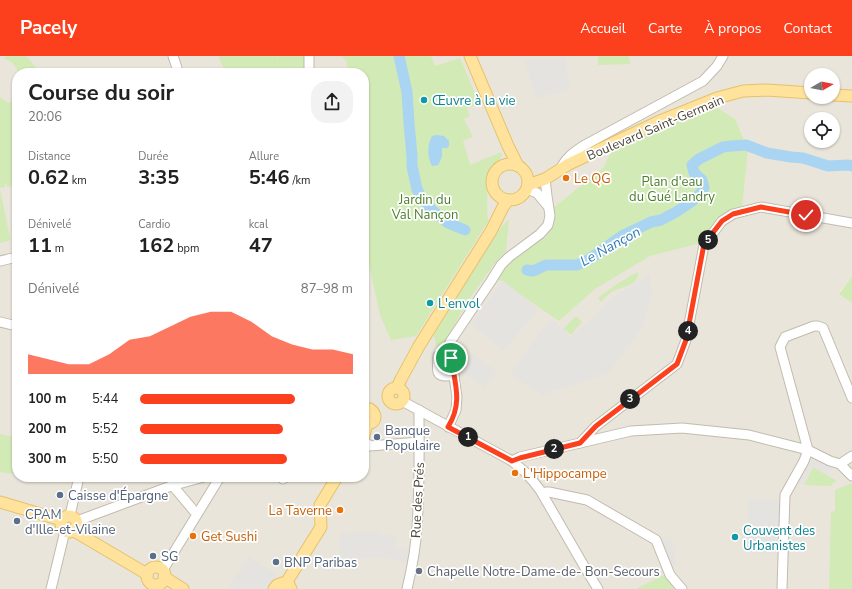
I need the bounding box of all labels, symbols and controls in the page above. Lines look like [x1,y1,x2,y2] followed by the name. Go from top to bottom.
[20,15,77,41] text: Pacely
[580,19,626,38] text: Accueil
[648,19,682,38] text: Carte
[704,19,762,38] text: À propos
[784,19,832,38] text: Contact
[804,68,840,104] north arrow
[804,68,840,148] map controls
[28,78,174,108] text: Course du soir
[311,81,353,123] button: share
[584,91,727,165] street label: Boulevard Saint-Germain
[432,92,515,110] place label: Œuvre à la vie
[419,95,429,105] marker: Œuvre à la vie
[28,108,62,126] text: 20:06
[804,112,840,148] button: locate
[28,149,71,164] text: Distance
[138,149,168,164] text: Durée
[249,149,279,164] text: Allure
[28,164,69,191] text: 0.62
[138,164,179,191] text: 3:35
[249,164,290,191] text: 5:46
[574,170,611,188] place label: Le QG
[69,173,87,188] text: km
[290,173,310,188] text: /km
[561,173,571,183] marker: Le QG
[629,173,715,206] park label: Plan d'eau du Gué Landry
[391,191,458,224] park label: Jardin du Val Nançon
[789,198,823,232] pin
[795,204,817,226] icon: check
[28,217,71,232] text: Dénivelé
[138,217,170,232] text: Cardio
[249,217,268,232] text: kcal
[577,222,644,271] water label: Le Nançon
[698,230,718,250] pin: 5
[28,232,52,259] text: 11
[138,232,174,259] text: 162
[249,232,273,259] text: 47
[705,232,711,247] text: 5
[52,241,64,256] text: m
[174,241,199,256] text: bpm
[28,280,79,298] text: Dénivelé
[301,280,353,298] text: 87–98 m
[438,295,480,313] place label: L'envol
[425,298,435,308] marker: L'envol
[678,321,698,341] pin: 4
[685,323,691,338] text: 4
[434,341,468,375] pin
[440,347,462,369] icon: arrive
[620,389,640,409] pin: 3
[28,390,66,408] text: 100 m
[92,390,118,408] text: 5:44
[627,391,633,406] text: 3
[28,420,66,438] text: 200 m
[92,420,118,438] text: 5:52
[385,422,440,455] place label: Banque Populaire
[458,427,478,447] pin: 1
[465,429,471,444] text: 1
[372,432,382,442] marker: Banque Populaire
[544,439,564,459] pin: 2
[551,441,557,456] text: 2
[28,450,66,468] text: 300 m
[92,450,118,468] text: 5:50
[407,462,429,539] street label: Rue des Prés
[523,465,607,483] place label: L'Hippocampe
[510,468,520,478] marker: L'Hippocampe
[68,486,168,505] place label: Caisse d'Épargne
[55,490,65,500] marker: Caisse d'Épargne
[269,502,332,520] place label: La Taverne
[335,505,345,515] marker: La Taverne
[25,506,116,539] place label: CPAM d'Ille-et-Vilaine
[12,516,22,526] marker: CPAM d'Ille-et-Vilaine
[743,522,815,555] place label: Couvent des Urbanistes
[201,528,257,546] place label: Get Sushi
[188,531,198,541] marker: Get Sushi
[730,532,740,542] marker: Couvent des Urbanistes
[161,548,178,566] place label: SG
[148,551,158,561] marker: SG
[284,554,357,572] place label: BNP Paribas
[271,557,281,567] marker: BNP Paribas
[427,563,660,581] place label: Chapelle Notre-Dame-de- Bon-Secours
[414,566,424,576] marker: Chapelle Notre-Dame-de- Bon-Secours

